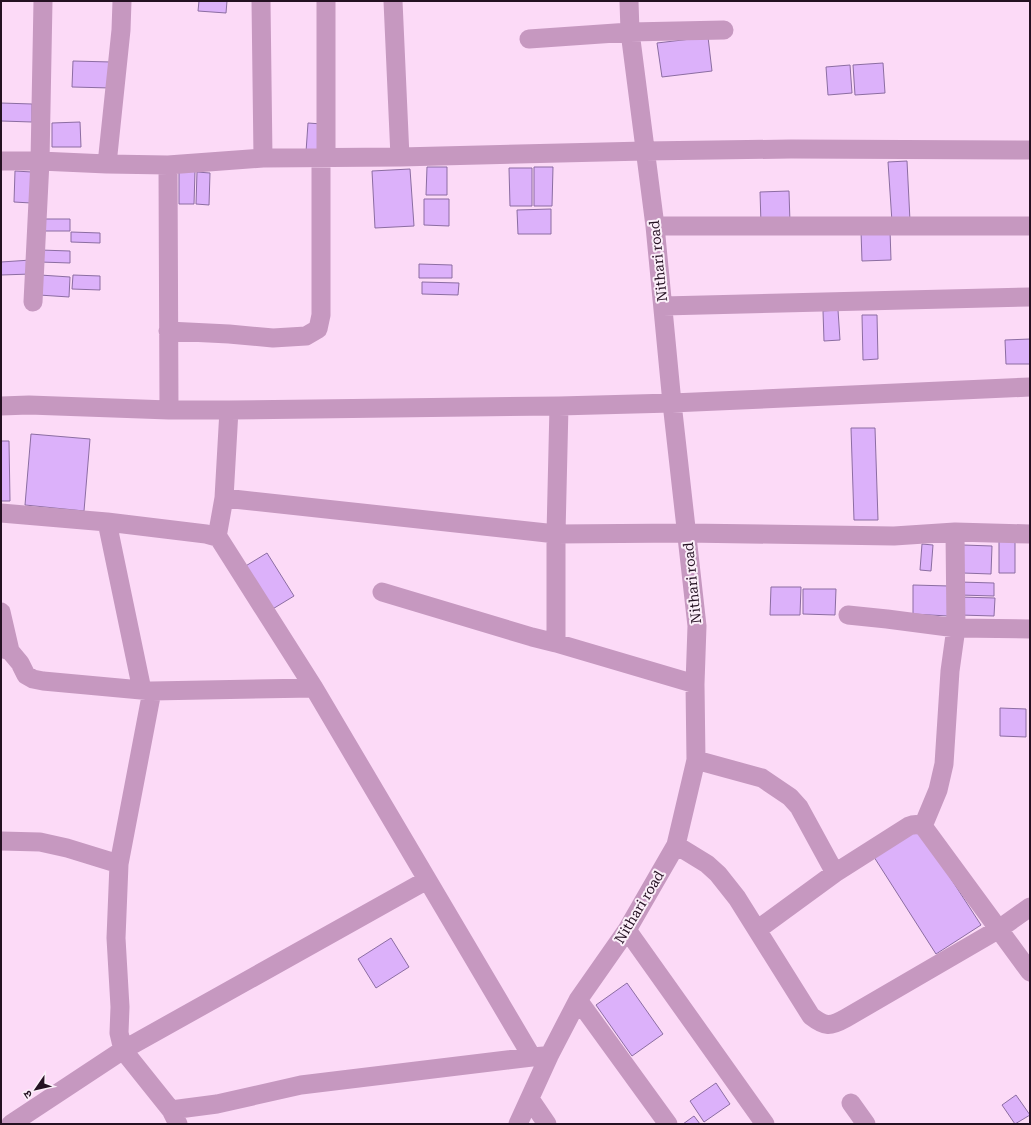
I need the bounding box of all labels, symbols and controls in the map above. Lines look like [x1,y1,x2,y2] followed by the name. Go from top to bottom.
[646,219,670,303] street label: Nithari road
[680,541,704,625] street label: Nithari road
[611,868,667,946] street label: Nithari road
[16,1069,56,1109] north arrow
[21,1088,35,1101] text: उ

